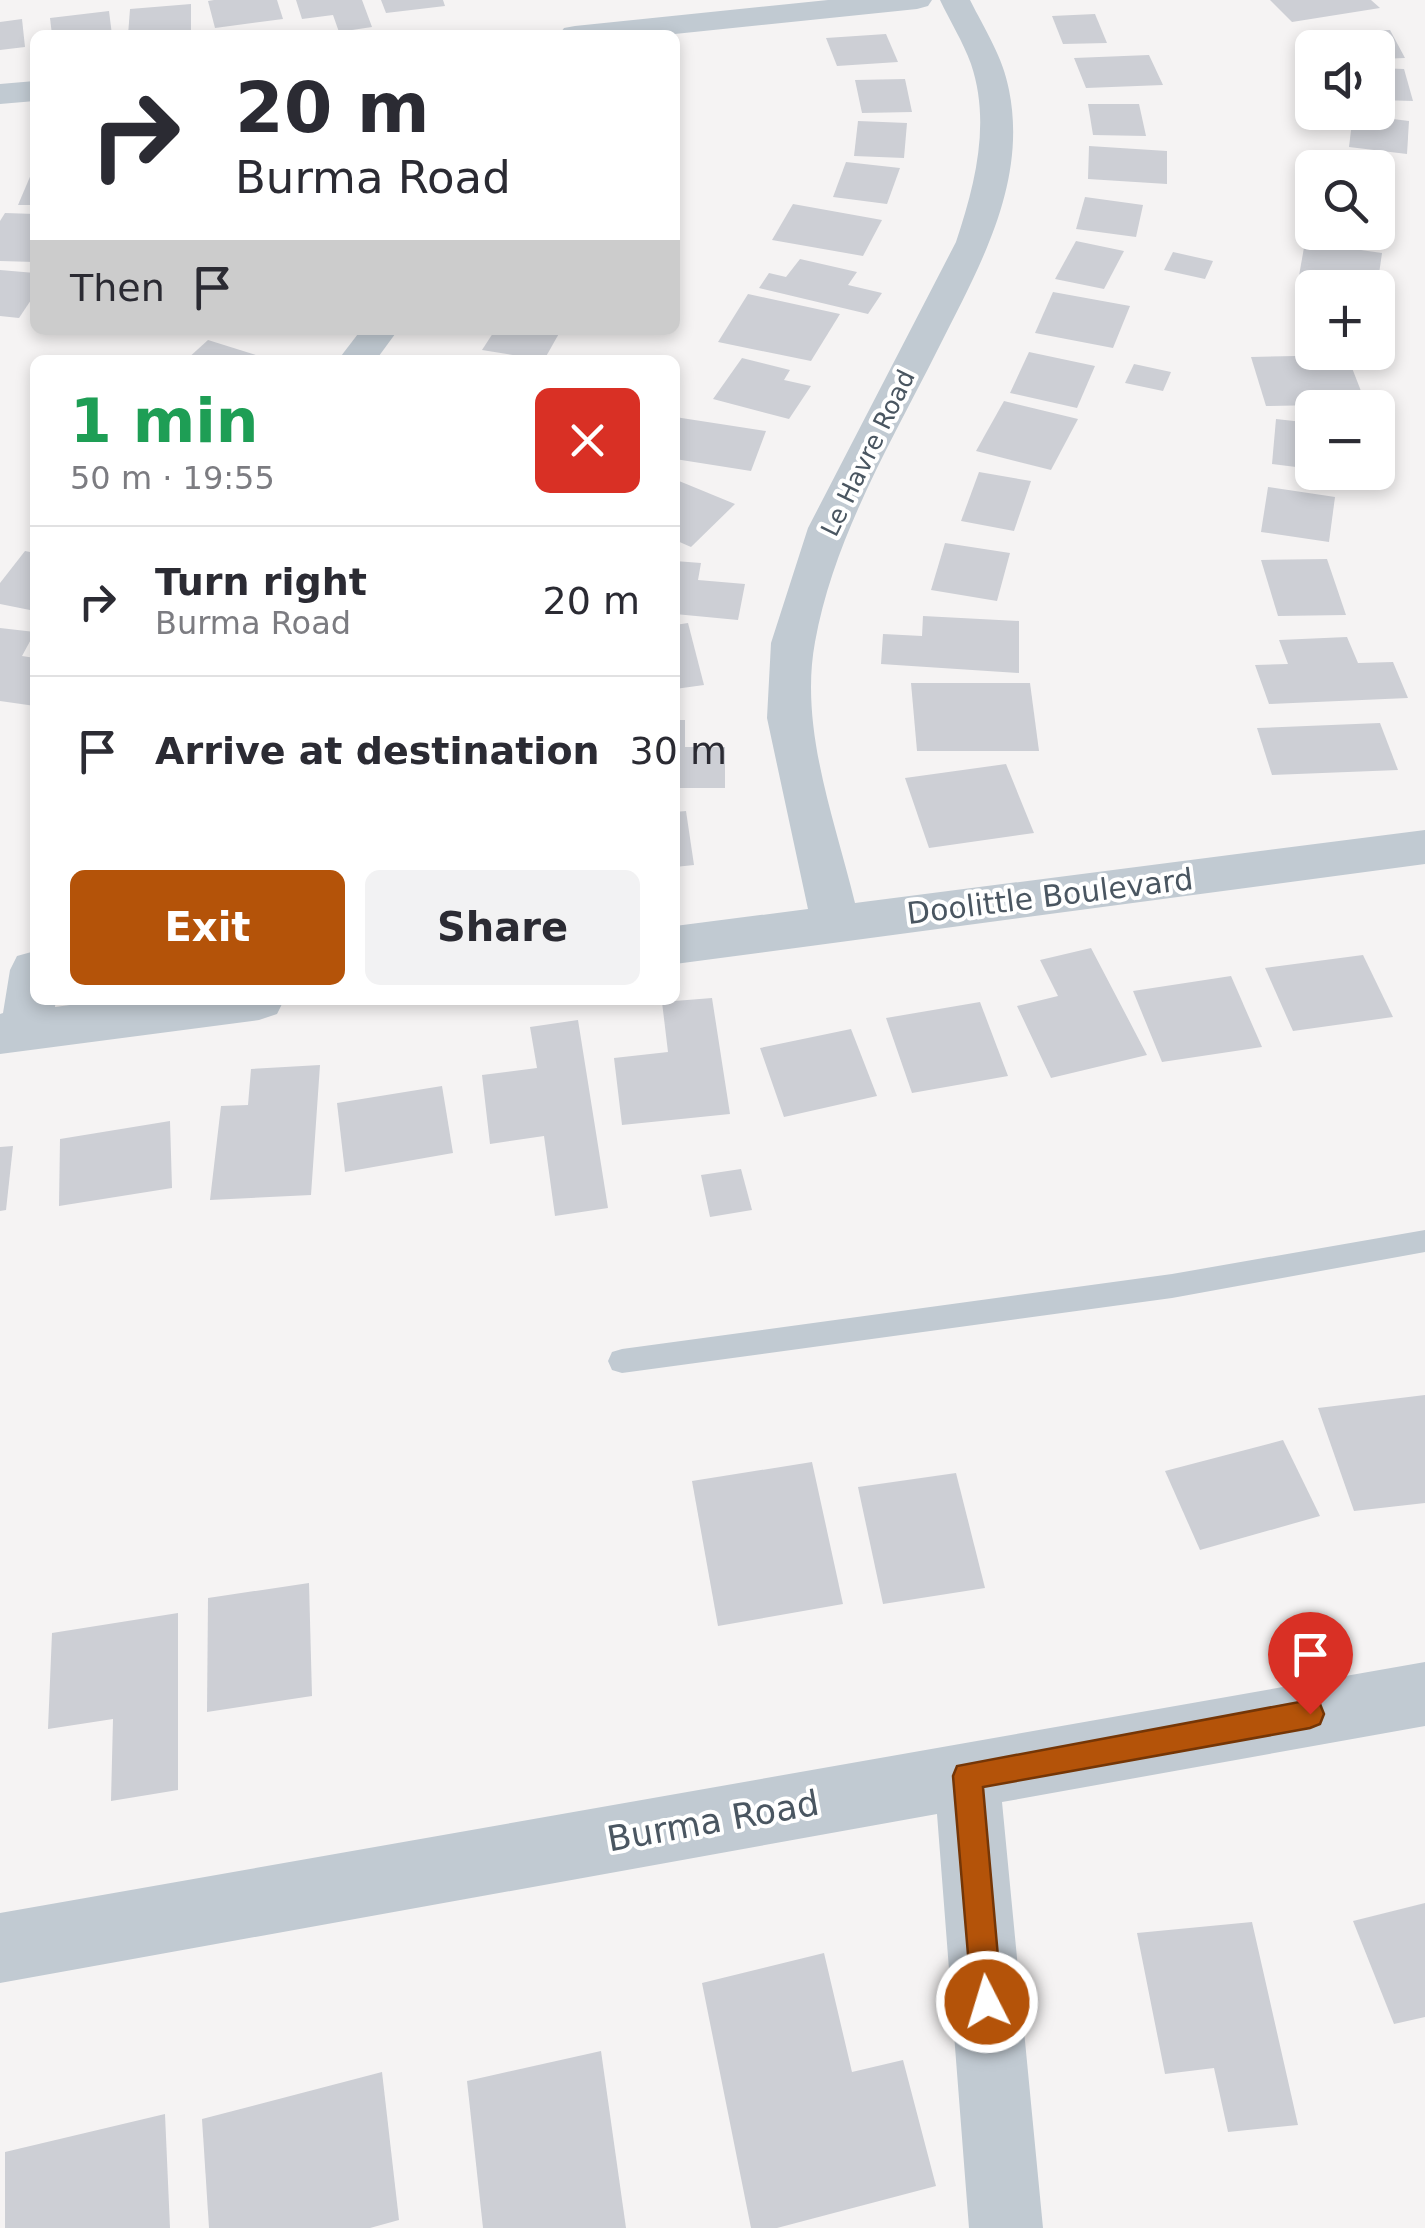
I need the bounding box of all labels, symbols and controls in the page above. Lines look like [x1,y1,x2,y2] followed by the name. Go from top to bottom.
[1295,30,1395,490] map controls
[1295,30,1395,130] button: sound
[235,67,430,149] text: 20 m
[70,70,200,200] icon: right
[1295,150,1395,250] button: search
[235,151,511,204] text: Burma Road
[185,260,240,315] icon: arrive
[70,266,165,310] text: Then
[1295,270,1395,370] button: +
[815,365,921,541] street label: Le Havre Road
[70,386,258,456] text: 1 min
[535,388,640,493] button: close
[1295,390,1395,490] button: −
[70,459,275,497] text: 50 m · 19:55
[155,560,367,604] text: Turn right
[70,574,125,629] icon: right
[543,579,640,623] text: 20 m
[155,604,351,642] text: Burma Road
[70,724,125,779] icon: arrive
[155,729,600,773] text: Arrive at destination
[630,729,727,773] text: 30 m
[905,861,1195,931] street label: Doolittle Boulevard
[70,870,345,985] button: Exit
[365,870,640,985] button: Share
[1268,1612,1353,1715] pin
[1283,1627,1338,1682] icon: arrive
[604,1783,822,1859] street label: Burma Road
[935,1950,1039,2054] position arrow

